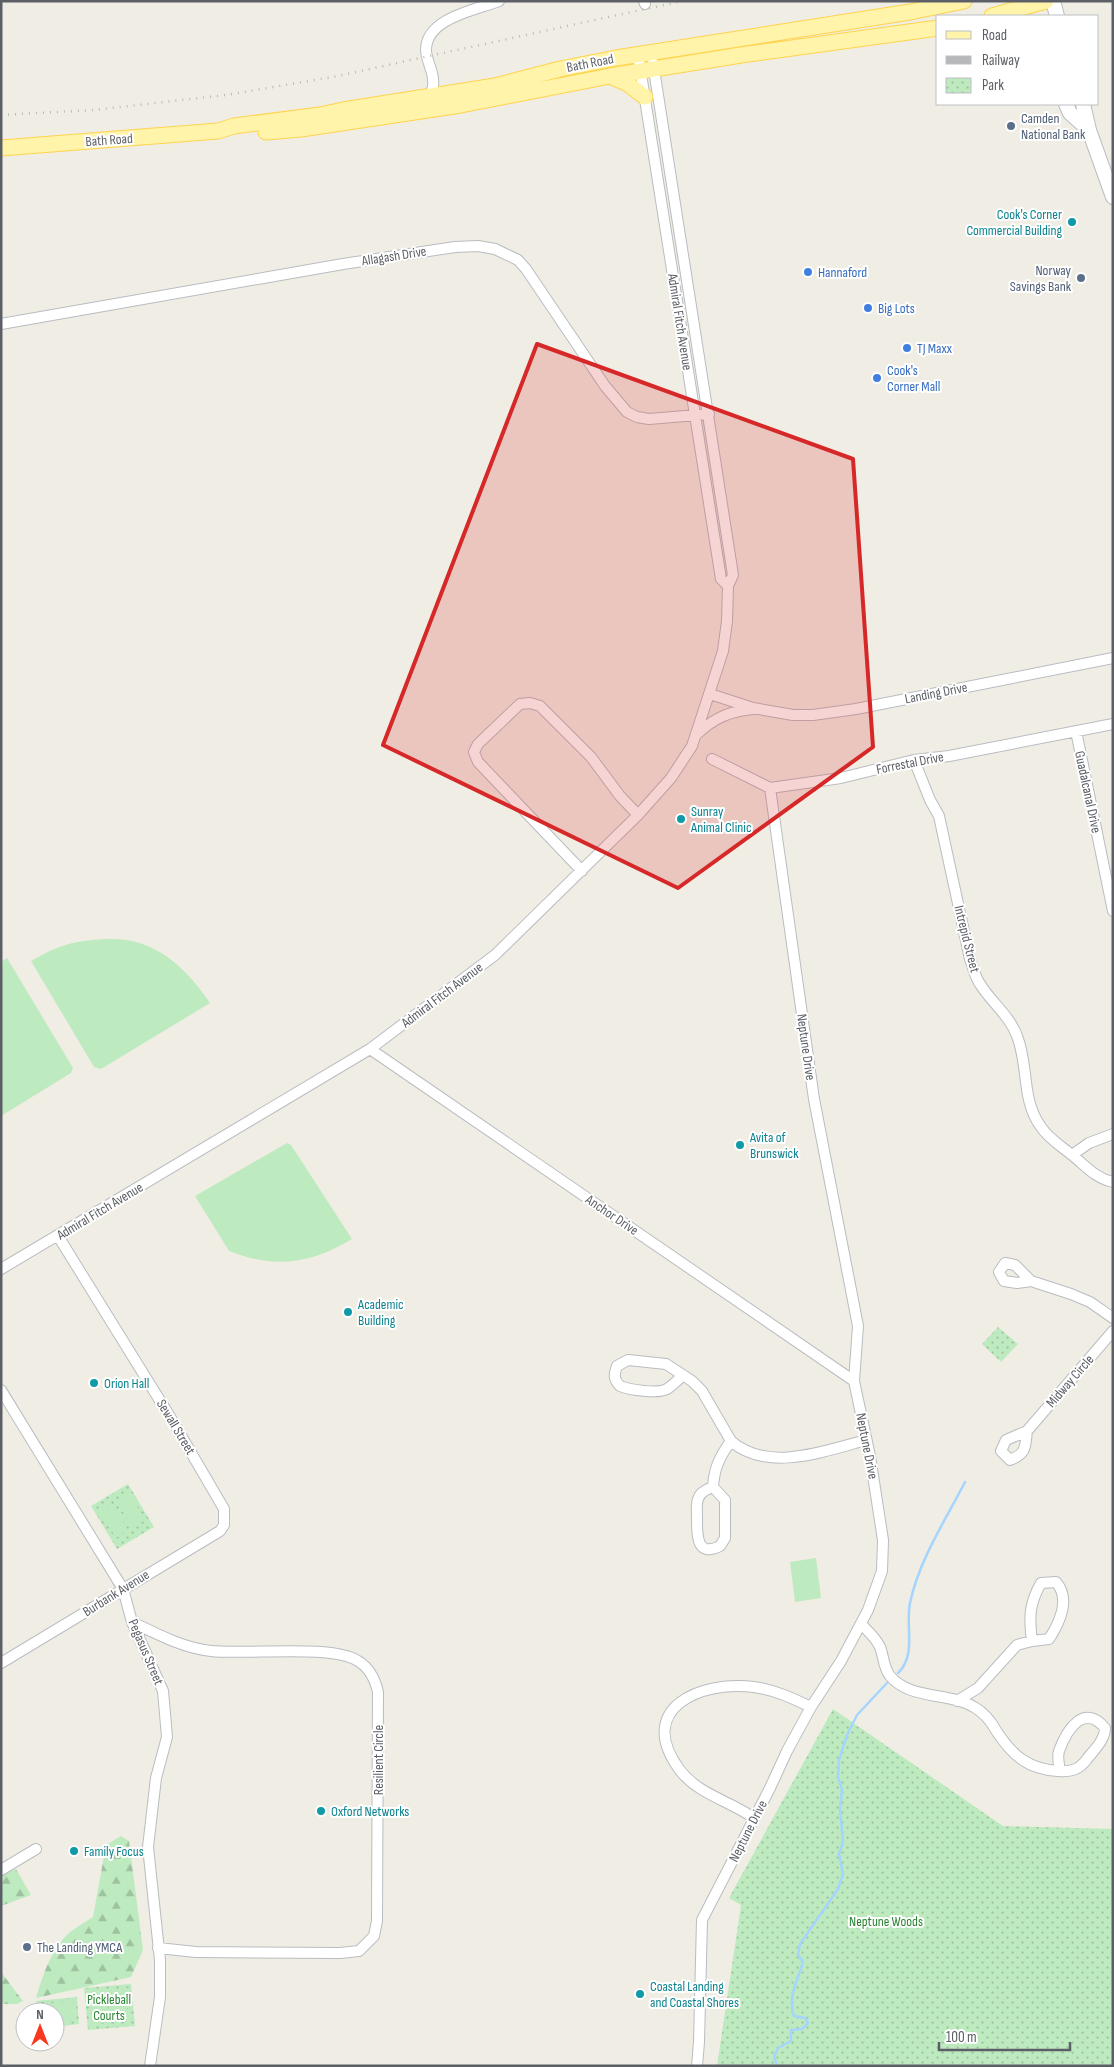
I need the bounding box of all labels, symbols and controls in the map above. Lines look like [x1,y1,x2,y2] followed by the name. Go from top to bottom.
[936,15,1099,105] legend
[982,26,1007,45] text: Road
[565,50,615,76] street label: Bath Road
[982,51,1020,70] text: Railway
[982,76,1004,95] text: Park
[1021,110,1086,143] place label: Camden National Bank
[1005,120,1017,132] marker: Camden National Bank
[85,130,133,150] street label: Bath Road
[966,206,1062,239] place label: Cook's Corner Commercial Building
[1066,216,1078,228] marker: Cook's Corner Commercial Building
[359,242,428,270] street label: Allagash Drive
[1010,262,1072,295] place label: Norway Savings Bank
[818,264,867,281] place label: Hannaford
[802,266,814,278] marker: Hannaford
[664,271,696,372] street label: Admiral Fitch Avenue
[1075,272,1087,284] marker: Norway Savings Bank
[878,300,915,317] place label: Big Lots
[862,302,874,314] marker: Big Lots
[917,340,953,357] place label: TJ Maxx
[901,342,913,354] marker: TJ Maxx
[887,362,940,395] place label: Cook's Corner Mall
[871,372,883,384] marker: Cook's Corner Mall
[903,679,969,707] street label: Landing Drive
[875,748,945,778] street label: Forrestal Drive
[1071,749,1105,835] street label: Guadalcanal Drive
[690,803,752,836] place label: Sunray Animal Clinic
[675,813,687,825] marker: Sunray Animal Clinic
[950,904,984,974] street label: Intrepid Street
[397,959,486,1032] street label: Admiral Fitch Avenue
[793,1013,819,1081] street label: Neptune Drive
[749,1129,799,1162] place label: Avita of Brunswick
[734,1139,746,1151] marker: Avita of Brunswick
[53,1179,146,1244] street label: Admiral Fitch Avenue
[581,1191,642,1239] street label: Anchor Drive
[357,1296,404,1329] place label: Academic Building
[342,1306,354,1318] marker: Academic Building
[1042,1351,1098,1411] street label: Midway Circle
[104,1375,149,1392] place label: Orion Hall
[88,1377,100,1389] marker: Orion Hall
[153,1396,199,1458] street label: Sewall Street
[852,1412,882,1480] street label: Neptune Drive
[80,1566,152,1620] street label: Burbank Avenue
[125,1616,167,1688] street label: Pegasus Street
[370,1725,387,1795] street label: Resilient Circle
[725,1797,771,1865] street label: Neptune Drive
[331,1803,409,1820] place label: Oxford Networks
[315,1805,327,1817] marker: Oxford Networks
[84,1843,144,1860] place label: Family Focus
[68,1845,80,1857] marker: Family Focus
[849,1913,923,1930] park label: Neptune Woods
[37,1939,123,1956] place label: The Landing YMCA
[21,1941,33,1953] marker: The Landing YMCA
[650,1978,739,2011] place label: Coastal Landing and Coastal Shores
[634,1988,646,2000] marker: Coastal Landing and Coastal Shores
[87,1991,131,2024] park label: Pickleball Courts
[15,2002,65,2052] north arrow
[36,2006,44,2023] text: N
[939,2020,1070,2052] scale bar
[946,2028,977,2047] text: 100 m

